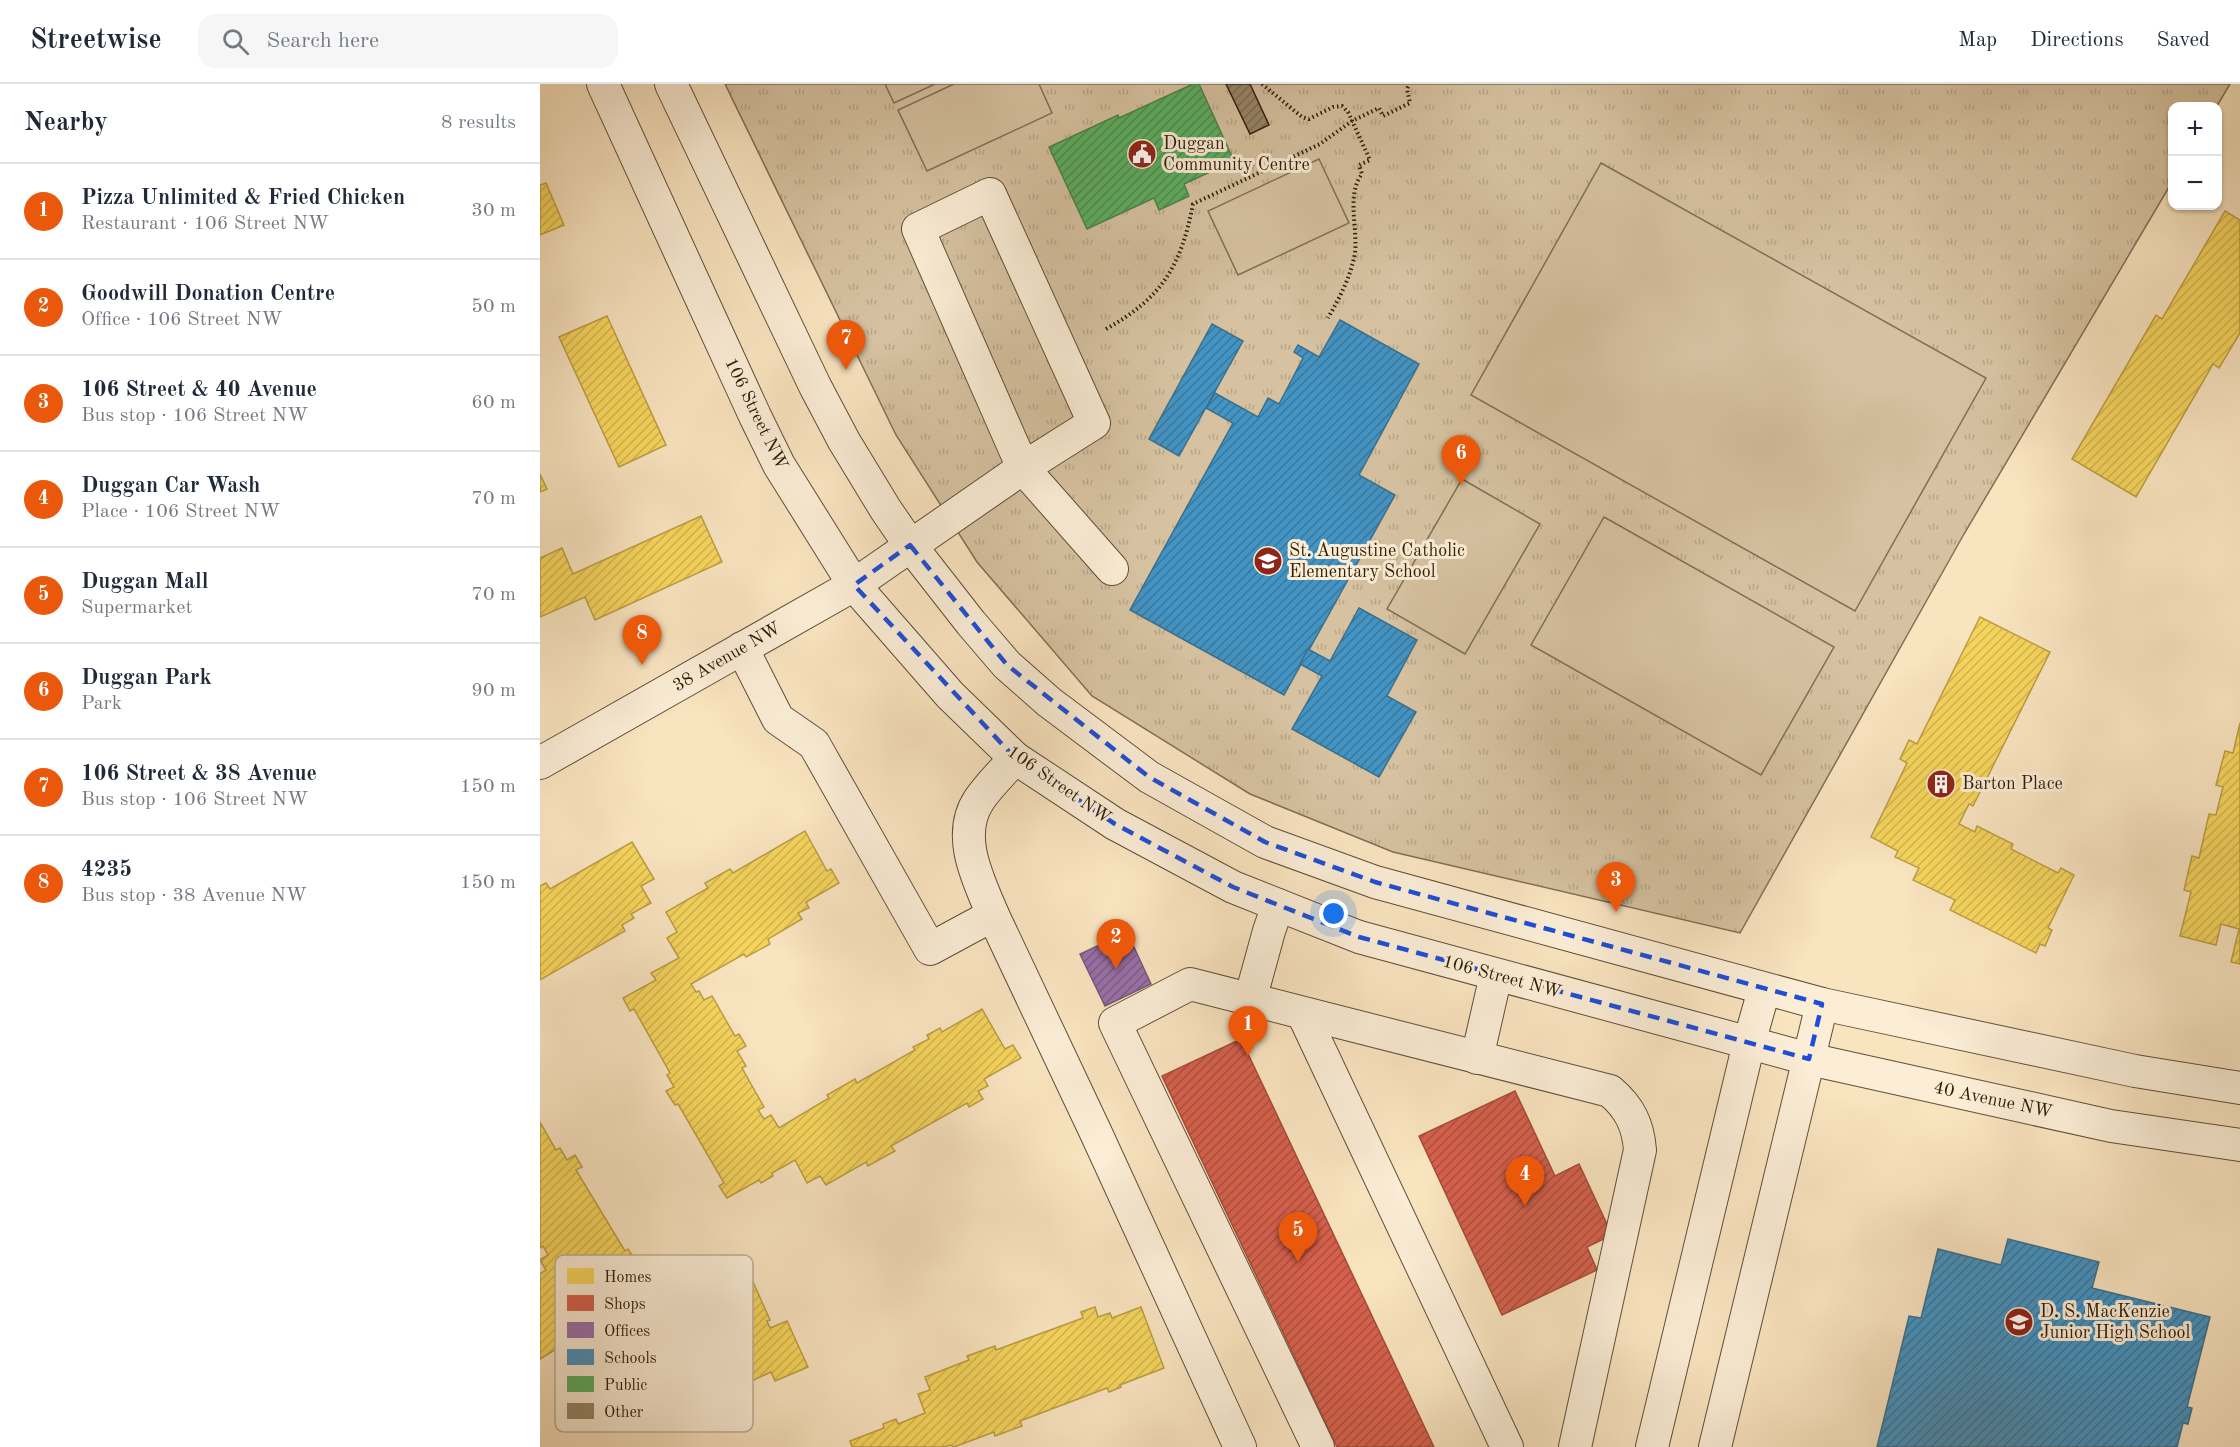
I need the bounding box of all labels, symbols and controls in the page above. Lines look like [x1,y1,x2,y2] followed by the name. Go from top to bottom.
[198,14,618,68] search box
[219,25,252,58] icon: search
[30,27,162,55] text: Streetwise
[267,30,379,52] text: Search here
[1958,30,1997,51] text: Map
[2030,30,2124,51] text: Directions
[2157,30,2210,51] text: Saved
[2168,102,2222,210] map controls
[2168,102,2222,156] button: +
[24,110,108,136] text: Nearby
[441,113,516,133] text: 8 results
[1163,135,1310,174] place label: Duggan Community Centre
[1126,138,1158,170] public building icon: Duggan Community Centre
[2168,156,2222,210] button: −
[81,187,405,209] text: Pizza Unlimited & Fried Chicken
[38,201,49,221] text: 1
[471,201,516,221] text: 30 m
[81,214,329,234] text: Restaurant · 106 Street NW
[81,283,335,305] text: Goodwill Donation Centre
[38,297,49,317] text: 2
[471,297,516,317] text: 50 m
[81,310,283,330] text: Office · 106 Street NW
[826,320,866,370] pin: 7
[721,355,791,473] street label: 106 Street NW
[81,379,317,401] text: 106 Street & 40 Avenue
[38,393,49,413] text: 3
[471,393,516,413] text: 60 m
[81,406,308,426] text: Bus stop · 106 Street NW
[1442,436,1480,485] pin: 6
[81,475,260,497] text: Duggan Car Wash
[38,489,49,509] text: 4
[471,489,516,509] text: 70 m
[81,502,280,522] text: Place · 106 Street NW
[1289,542,1465,581] place label: St. Augustine Catholic Elementary School
[1252,545,1284,577] school or university icon: St. Augustine Catholic Elementary School
[81,571,209,593] text: Duggan Mall
[38,585,49,605] text: 5
[471,585,516,605] text: 70 m
[81,598,192,618] text: Supermarket
[622,616,662,665] pin: 8
[670,619,784,695] street label: 38 Avenue NW
[81,667,212,689] text: Duggan Park
[38,681,49,701] text: 6
[471,681,516,701] text: 90 m
[81,694,122,714] text: Park
[1004,743,1114,827] street label: 106 Street NW
[81,763,317,785] text: 106 Street & 38 Avenue
[1925,768,1957,800] building icon: Barton Place
[1962,775,2063,793] place label: Barton Place
[38,777,49,797] text: 7
[460,777,516,797] text: 150 m
[81,790,308,810] text: Bus stop · 106 Street NW
[81,859,132,881] text: 4235
[1596,862,1636,912] pin: 3
[38,873,49,893] text: 8
[460,873,516,893] text: 150 m
[81,886,307,906] text: Bus stop · 38 Avenue NW
[1319,899,1348,928] your location
[1096,920,1136,969] pin: 2
[1441,952,1563,1002] street label: 106 Street NW
[1228,1006,1268,1056] pin: 1
[1932,1079,2054,1121] street label: 40 Avenue NW
[1506,1156,1544,1206] pin: 4
[1278,1212,1317,1262] pin: 5
[555,1255,753,1432] legend
[604,1270,652,1286] text: Homes
[604,1297,646,1313] text: Shops
[2040,1303,2191,1342] place label: D. S. MacKenzie Junior High School
[2003,1306,2035,1338] school or university icon: D. S. MacKenzie Junior High School
[604,1324,650,1340] text: Offices
[604,1351,657,1367] text: Schools
[604,1378,647,1394] text: Public
[604,1405,644,1421] text: Other

